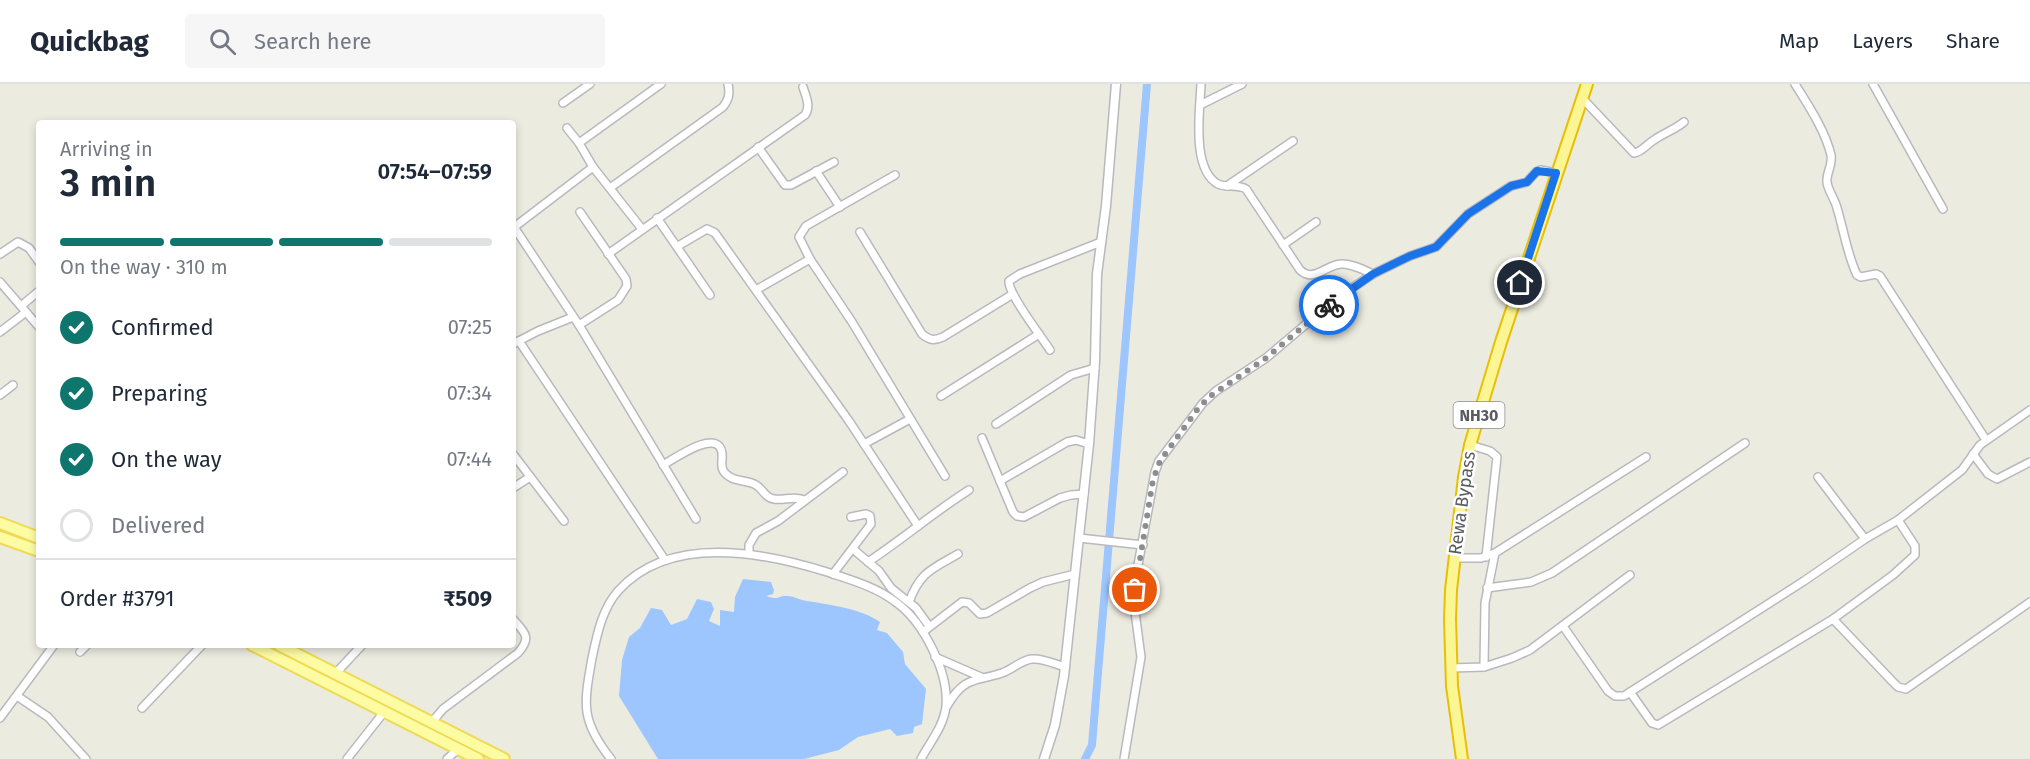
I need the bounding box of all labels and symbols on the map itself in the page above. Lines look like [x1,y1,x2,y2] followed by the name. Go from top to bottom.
[1494,257,1545,308] pin
[1299,275,1359,335] courier
[1454,402,1504,428] road number: NH30
[1444,450,1480,556] street label: Rewa Bypass
[1109,564,1160,615] pin

